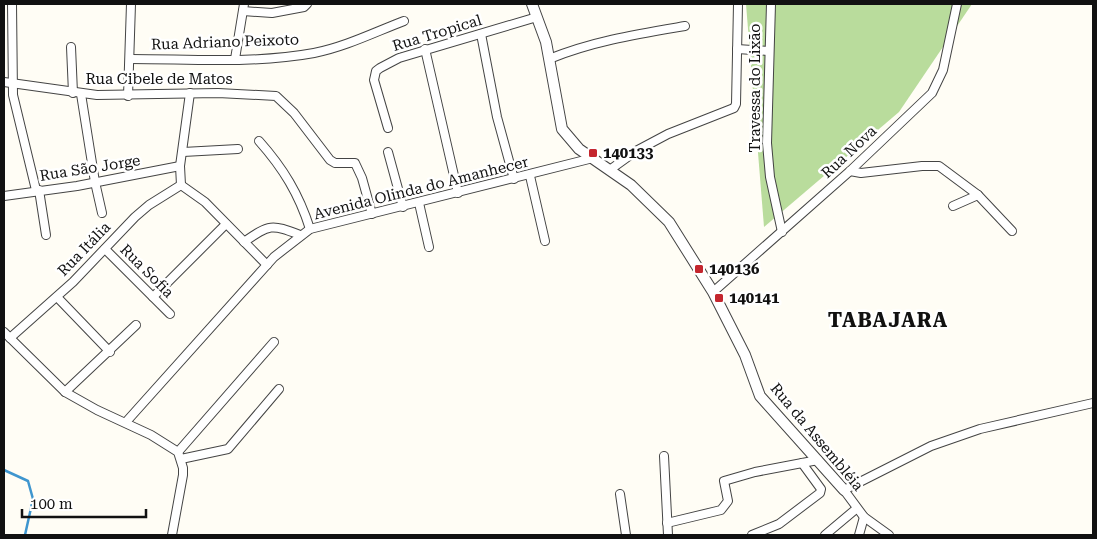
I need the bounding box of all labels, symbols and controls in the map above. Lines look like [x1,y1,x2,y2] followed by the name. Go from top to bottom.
[390,11,484,55] street label: Rua Tropical
[746,24,764,152] street label: Travessa do Lixão
[151,30,299,54] street label: Rua Adriano Peixoto
[85,70,233,88] street label: Rua Cibele de Matos
[818,122,880,182] street label: Rua Nova
[603,144,654,162] place label: 140133
[587,147,599,159] marker: 140133
[38,151,142,185] street label: Rua São Jorge
[312,153,530,223] street label: Avenida Olinda do Amanhecer
[54,218,114,280] street label: Rua Itália
[116,240,178,302] street label: Rua Sofia
[709,260,760,278] place label: 140136
[693,263,705,275] marker: 140136
[729,289,780,307] place label: 140141
[713,292,725,304] marker: 140141
[828,308,948,332] district label: TABAJARA
[767,380,867,494] street label: Rua da Assembléia
[22,486,146,518] scale bar
[30,495,73,513] text: 100 m

